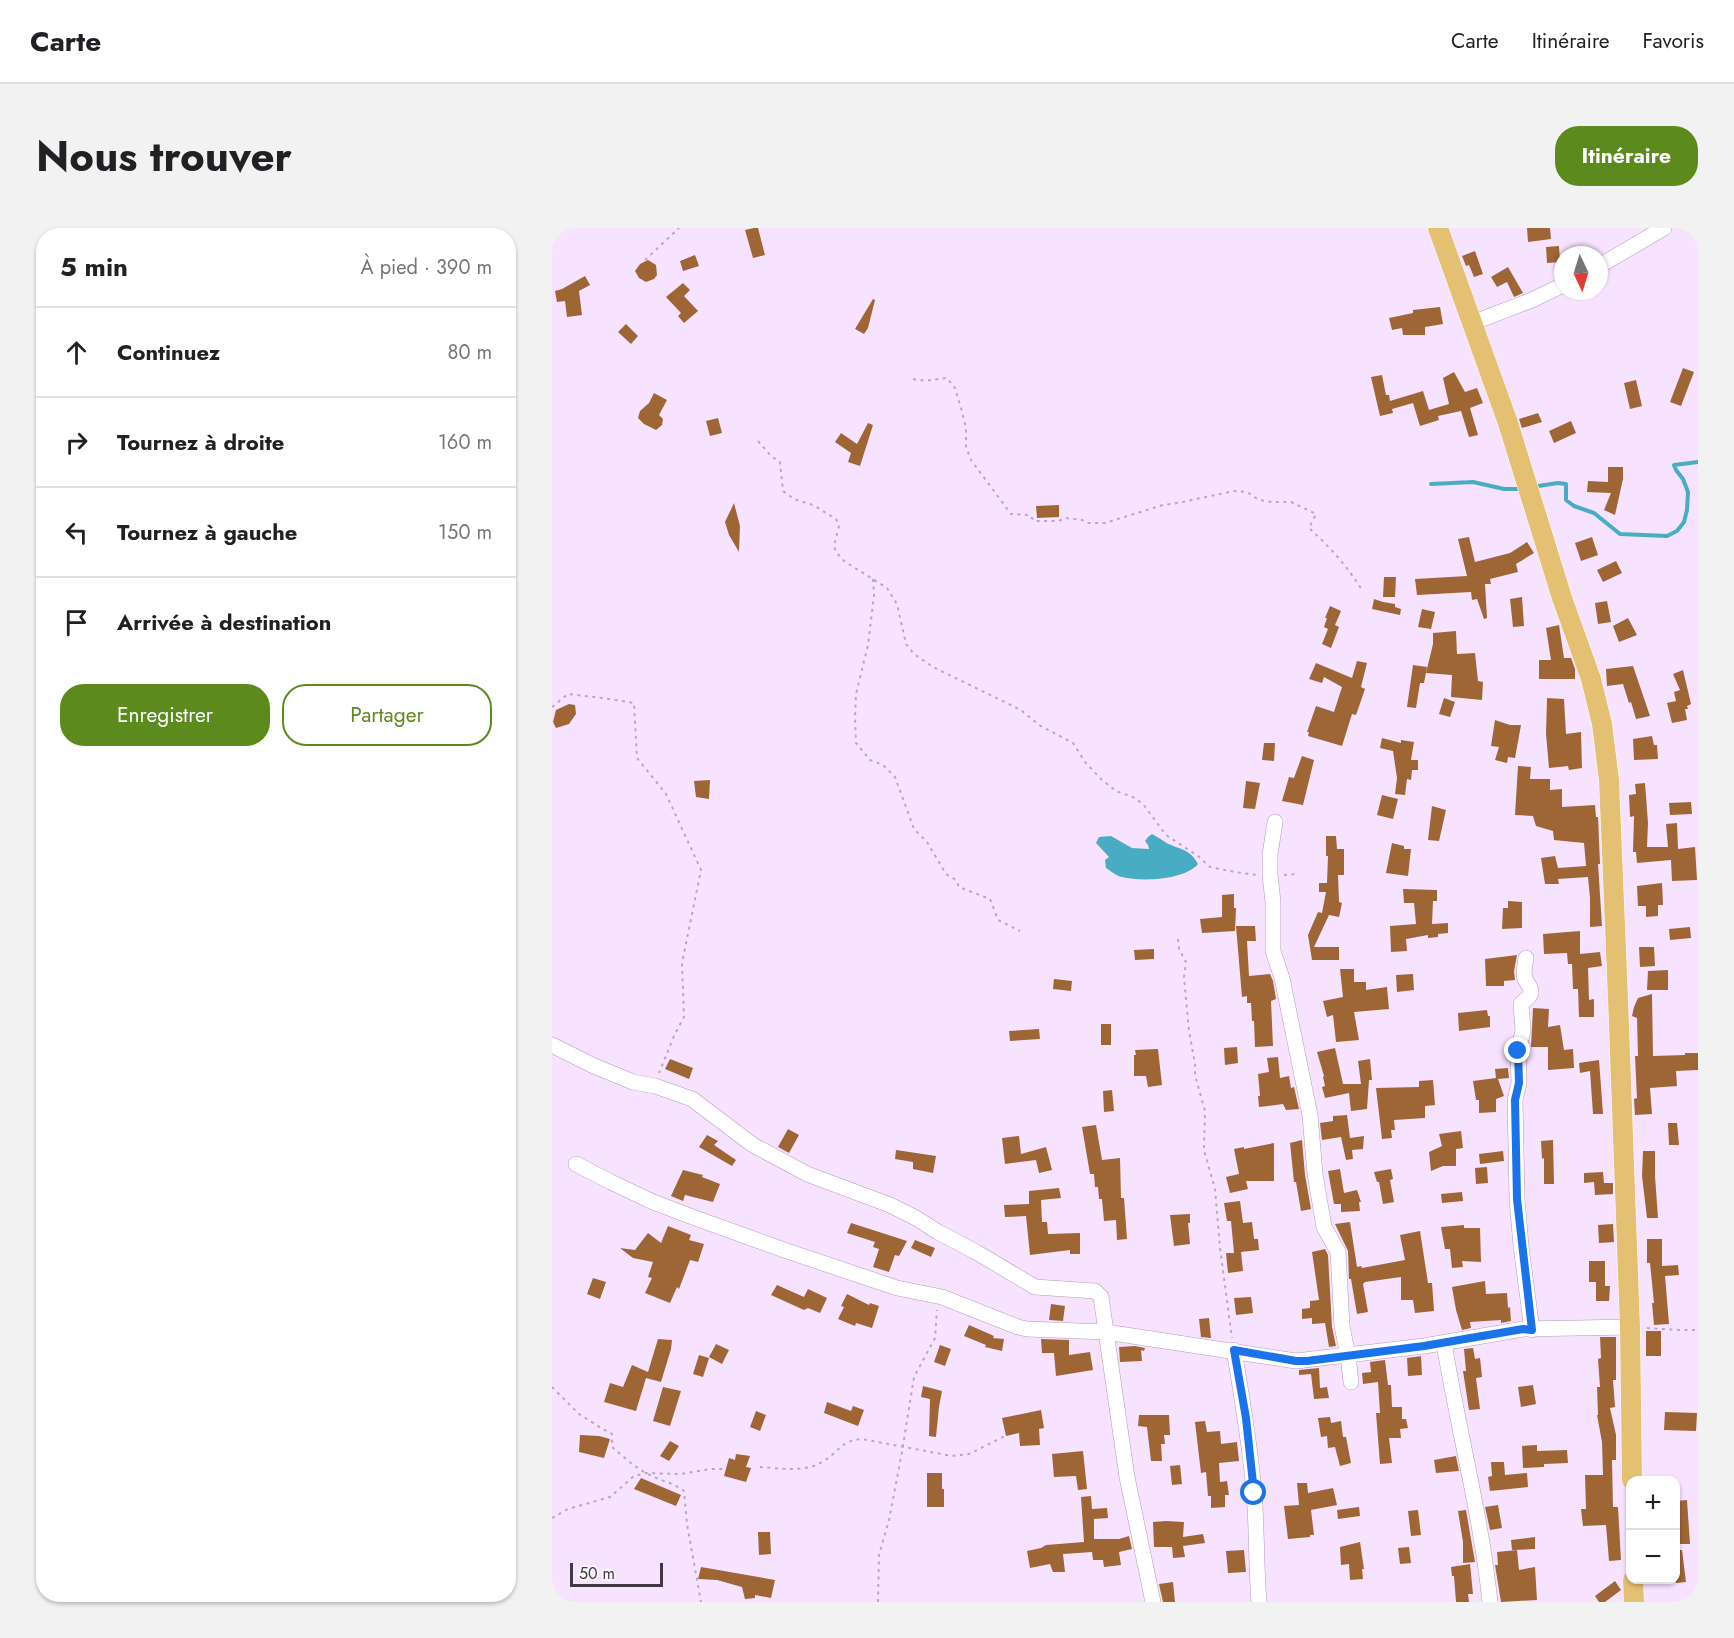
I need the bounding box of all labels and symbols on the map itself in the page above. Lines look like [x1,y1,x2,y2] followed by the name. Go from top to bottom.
[1554,246,1608,300] north arrow
[1504,1037,1530,1063] route end
[1240,1479,1266,1505] route start
[570,1560,663,1588] scale bar

